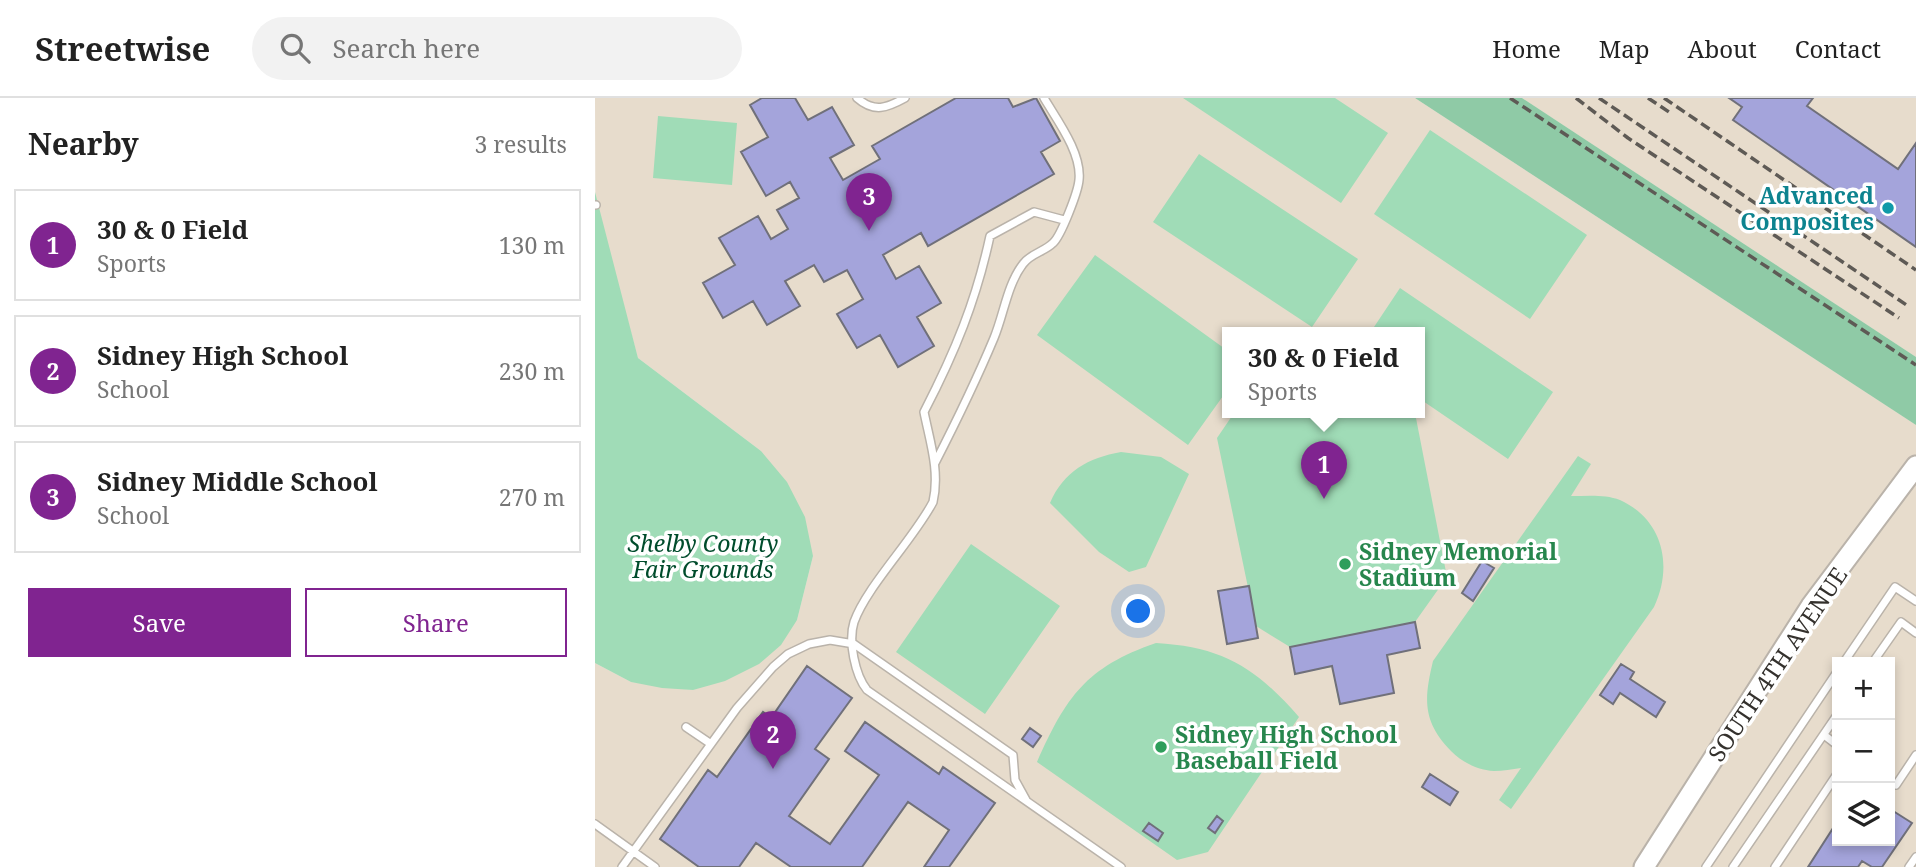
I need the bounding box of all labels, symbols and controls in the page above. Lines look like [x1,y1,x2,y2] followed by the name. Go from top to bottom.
[252,17,742,80] search box
[35,26,210,71] text: Streetwise
[276,29,314,67] icon: search
[332,30,480,66] text: Search here
[1492,32,1561,65] text: Home
[1599,32,1650,65] text: Map
[1688,32,1757,65] text: About
[1795,32,1881,65] text: Contact
[28,123,139,164] text: Nearby
[474,128,567,160] text: 3 results
[846,173,892,231] pin: 3
[1740,179,1874,237] place label: Advanced Composites
[1880,200,1896,216] marker: Advanced Composites
[97,211,248,247] text: 30 & 0 Field
[47,229,60,261] text: 1
[499,229,565,261] text: 130 m
[97,247,166,279] text: Sports
[1222,327,1425,418] popup
[97,337,348,373] text: Sidney High School
[1248,339,1399,375] text: 30 & 0 Field
[47,355,60,387] text: 2
[499,355,565,387] text: 230 m
[97,373,169,405] text: School
[1248,375,1317,407] text: Sports
[1301,441,1347,499] pin: 1
[97,463,378,499] text: Sidney Middle School
[47,481,60,513] text: 3
[499,481,565,513] text: 270 m
[97,499,169,531] text: School
[628,527,779,585] park label: Shelby County Fair Grounds
[1359,535,1557,593] place label: Sidney Memorial Stadium
[1337,556,1353,572] marker: Sidney Memorial Stadium
[1700,560,1854,768] street label: SOUTH 4TH AVENUE
[28,588,291,657] button: Save
[305,588,567,657] button: Share
[1121,594,1155,628] your location
[1832,657,1895,846] map controls
[1832,657,1895,720] button: +
[750,711,796,769] pin: 2
[1175,718,1397,776] place label: Sidney High School Baseball Field
[1832,720,1895,783] button: −
[1153,739,1169,755] marker: Sidney High School Baseball Field
[1832,783,1895,846] button: layers

